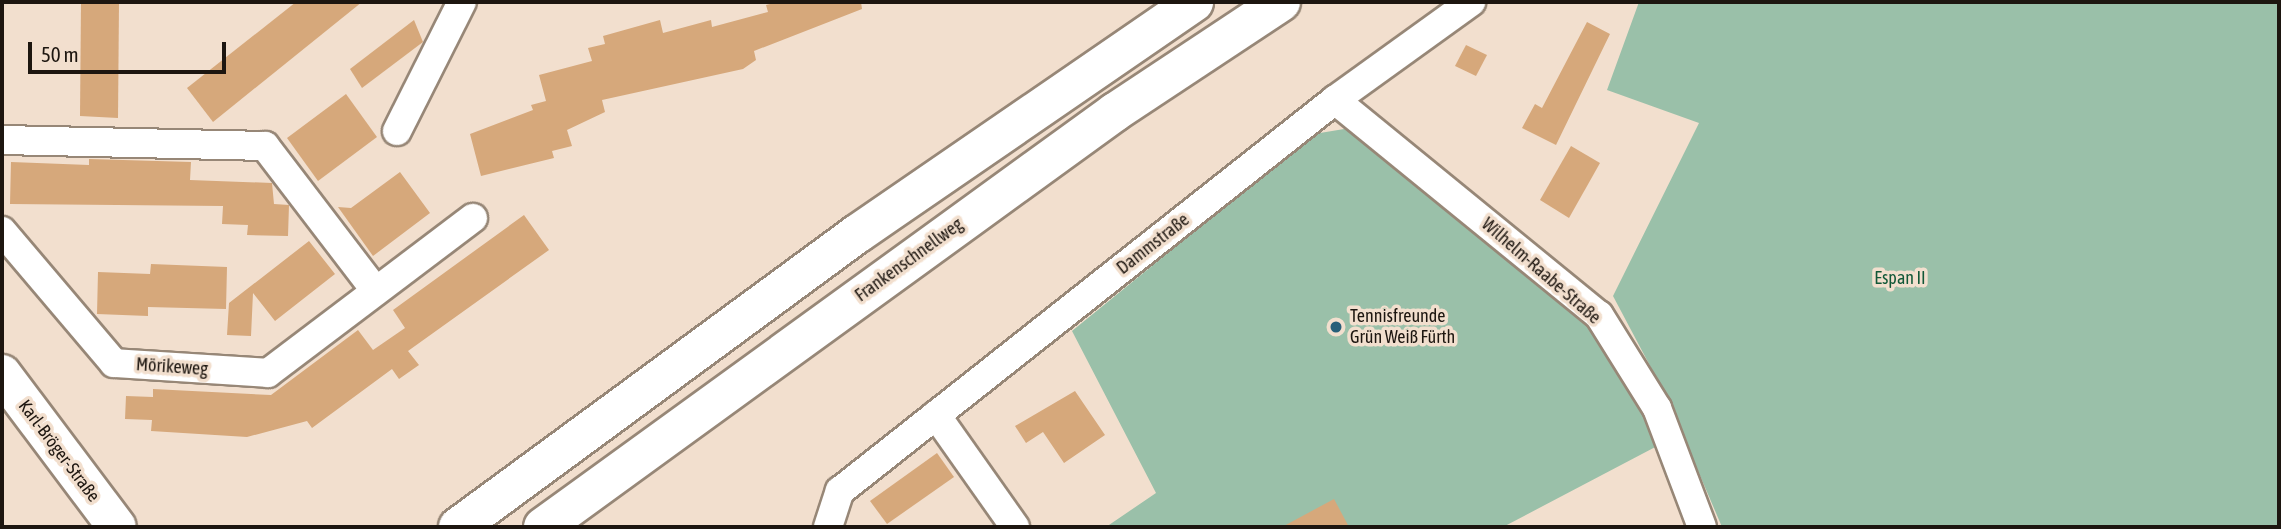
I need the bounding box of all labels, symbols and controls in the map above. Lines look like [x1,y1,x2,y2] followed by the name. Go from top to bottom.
[32,28,229,72] scale bar
[41,42,79,66] text: 50 m
[1113,209,1193,279] street label: Dammstraße
[1477,213,1605,329] street label: Wilhelm-Raabe-Straße
[851,214,967,306] street label: Frankenschnellweg
[1874,267,1926,289] park label: Espan II
[1350,306,1455,348] place label: Tennisfreunde Grün Weiß Fürth
[1328,319,1344,335] marker: Tennisfreunde Grün Weiß Fürth
[135,354,209,380] street label: Mörikeweg
[14,396,104,506] street label: Karl-Bröger-Straße

